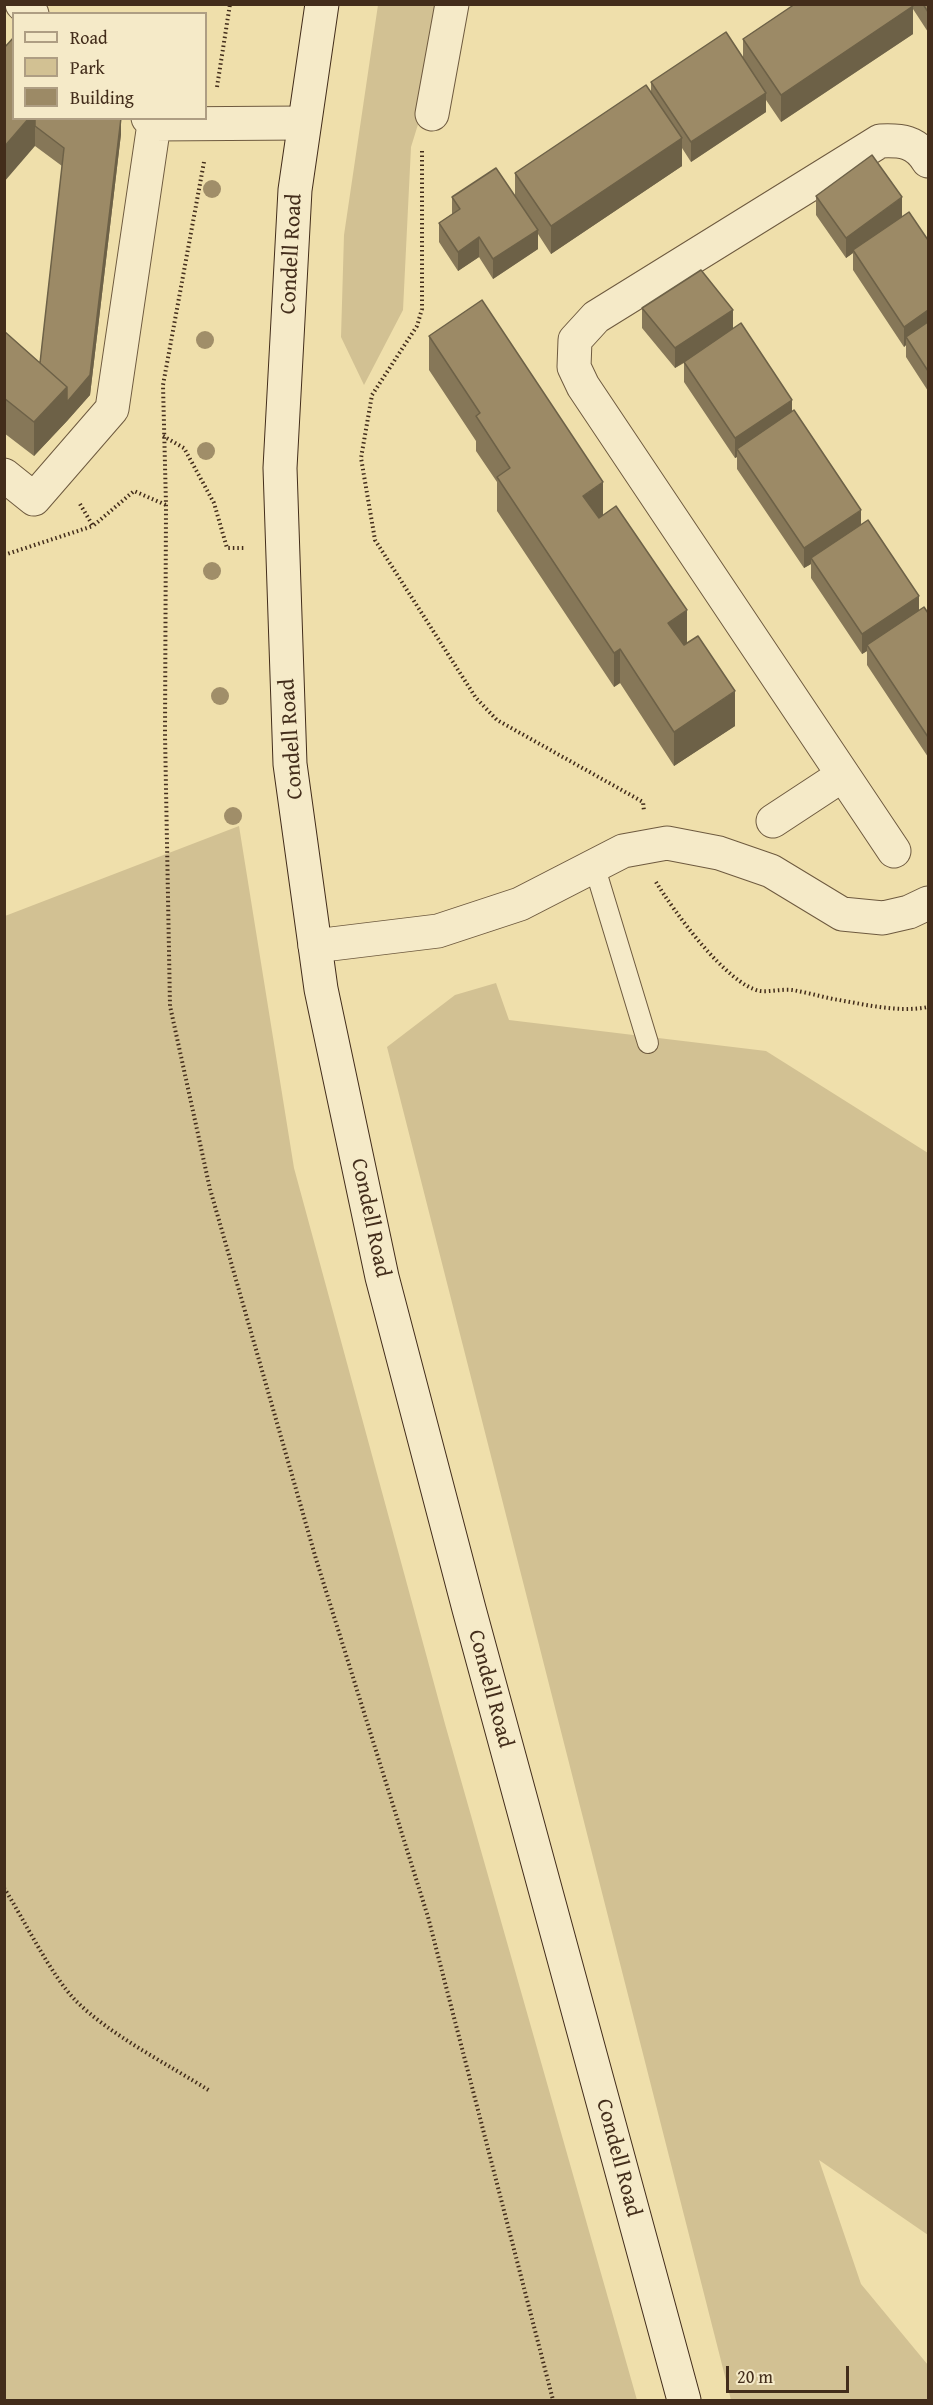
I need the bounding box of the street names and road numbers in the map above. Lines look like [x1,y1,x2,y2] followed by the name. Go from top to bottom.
[276,193,308,315] street label: Condell Road
[275,678,309,800] street label: Condell Road
[345,1156,395,1280] street label: Condell Road
[462,1627,518,1751] street label: Condell Road
[590,2096,646,2220] street label: Condell Road

